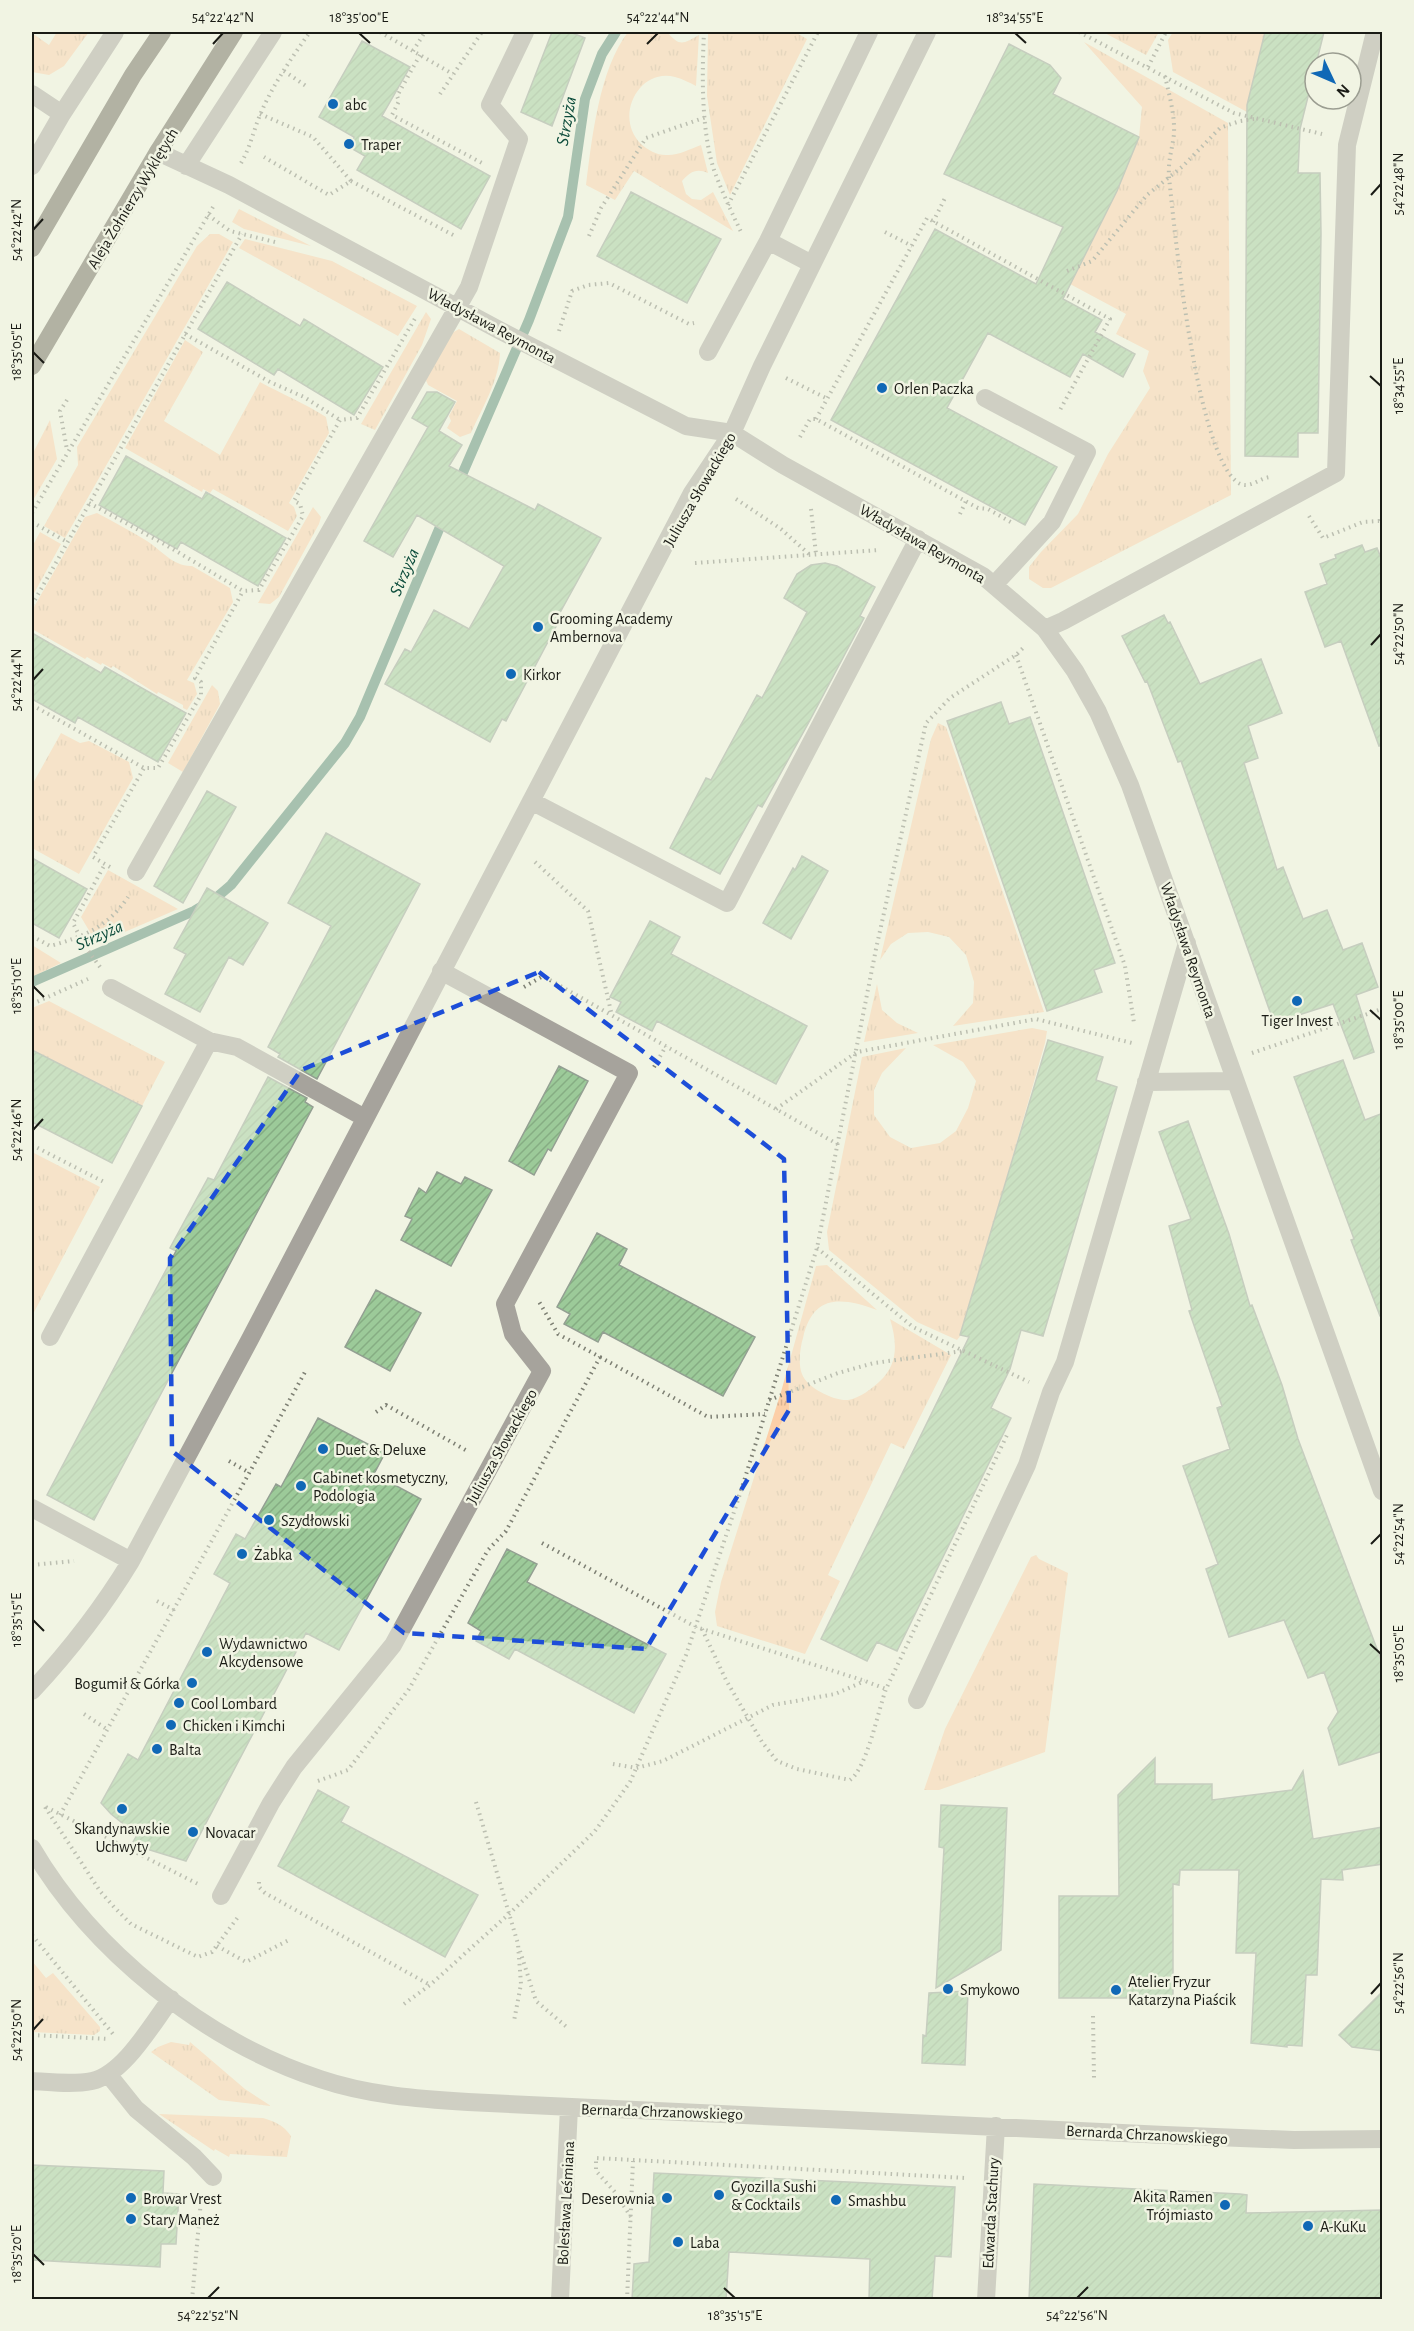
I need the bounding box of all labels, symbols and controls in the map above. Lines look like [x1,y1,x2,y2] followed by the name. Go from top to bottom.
[192,10,254,25] text: 54°22'42"N
[330,10,388,25] text: 18°35'00"E
[627,10,689,25] text: 54°22'44"N
[987,10,1043,25] text: 18°34'55"E
[1303,51,1363,111] north arrow
[1333,81,1353,100] text: N
[554,95,580,147] water label: Strzyża
[326,97,340,111] marker: abc
[345,97,367,113] place label: abc
[83,124,182,272] street label: Aleja Żołnierzy Wyklętych
[342,137,356,151] marker: Traper
[361,137,402,153] place label: Traper
[1391,153,1406,215] text: 54°22'48"N
[9,199,24,261] text: 54°22'42"N
[424,285,558,367] street label: Władysława Reymonta
[9,323,24,381] text: 18°35'05"E
[1391,358,1406,414] text: 18°34'55"E
[875,381,889,395] marker: Orlen Paczka
[894,381,974,397] place label: Orlen Paczka
[661,430,739,549] street label: Juliusza Słowackiego
[856,501,988,587] street label: Władysława Reymonta
[387,546,423,599] water label: Strzyża
[1391,603,1406,665] text: 54°22'50"N
[550,611,673,645] place label: Grooming Academy Ambernova
[531,620,545,634] marker: Grooming Academy Ambernova
[9,649,24,711] text: 54°22'44"N
[504,667,518,681] marker: Kirkor
[523,667,562,683] place label: Kirkor
[1156,880,1219,1021] street label: Władysława Reymonta
[73,918,126,954] water label: Strzyża
[9,958,24,1014] text: 18°35'10"E
[1391,991,1406,1049] text: 18°35'00"E
[1290,994,1304,1008] marker: Tiger Invest
[1261,1013,1333,1029] place label: Tiger Invest
[9,1099,24,1161] text: 54°22'46"N
[464,1386,540,1507] street label: Juliusza Słowackiego
[316,1442,330,1456] marker: Duet & Deluxe
[335,1442,426,1458] place label: Duet & Deluxe
[313,1470,448,1504] place label: Gabinet kosmetyczny, Podologia
[294,1479,308,1493] marker: Gabinet kosmetyczny, Podologia
[1391,1503,1406,1565] text: 54°22'54"N
[262,1513,276,1527] marker: Szydłowski
[281,1513,350,1530] place label: Szydłowski
[254,1545,292,1563] place label: Żabka
[235,1547,249,1561] marker: Żabka
[9,1593,24,1647] text: 18°35'15"E
[1391,1625,1406,1683] text: 18°35'05"E
[219,1636,308,1671] place label: Wydawnictwo Akcydensowe
[200,1645,214,1659] marker: Wydawnictwo Akcydensowe
[74,1676,180,1692] place label: Bogumił & Górka
[185,1676,199,1690] marker: Bogumił & Górka
[172,1696,186,1710] marker: Cool Lombard
[191,1696,277,1712] place label: Cool Lombard
[164,1718,178,1732] marker: Chicken i Kimchi
[183,1718,285,1734] place label: Chicken i Kimchi
[150,1742,164,1756] marker: Balta
[169,1742,201,1758] place label: Balta
[115,1802,129,1816] marker: Skandynawskie Uchwyty
[74,1821,170,1856] place label: Skandynawskie Uchwyty
[186,1825,200,1839] marker: Novacar
[205,1825,256,1841] place label: Novacar
[1391,1952,1406,2014] text: 54°22'56"N
[1128,1974,1237,2009] place label: Atelier Fryzur Katarzyna Piaścik
[941,1982,955,1996] marker: Smykowo
[960,1982,1020,1999] place label: Smykowo
[1109,1983,1123,1997] marker: Atelier Fryzur Katarzyna Piaścik
[9,1999,24,2061] text: 54°22'50"N
[581,2101,743,2123] street label: Bernarda Chrzanowskiego
[1066,2123,1228,2147] street label: Bernarda Chrzanowskiego
[555,2140,577,2266] street label: Bolesława Leśmiana
[980,2157,1003,2269] street label: Edwarda Stachury
[731,2179,817,2213] place label: Gyozilla Sushi & Cocktails
[712,2188,726,2202] marker: Gyozilla Sushi & Cocktails
[1133,2189,1213,2224] place label: Akita Ramen Trójmiasto
[124,2191,138,2205] marker: Browar Vrest
[143,2191,222,2207] place label: Browar Vrest
[581,2191,655,2207] place label: Deserownia
[660,2191,674,2205] marker: Deserownia
[829,2193,843,2207] marker: Smashbu
[848,2193,906,2209] place label: Smashbu
[1218,2198,1232,2212] marker: Akita Ramen Trójmiasto
[124,2212,138,2226] marker: Stary Maneż
[143,2212,220,2229] place label: Stary Maneż
[1301,2219,1315,2233] marker: A-KuKu
[1320,2219,1366,2235] place label: A-KuKu
[9,2225,24,2283] text: 18°35'20"E
[671,2235,685,2249] marker: Laba
[690,2235,720,2251] place label: Laba
[177,2308,239,2323] text: 54°22'52"N
[708,2308,762,2323] text: 18°35'15"E
[1046,2308,1108,2323] text: 54°22'56"N

